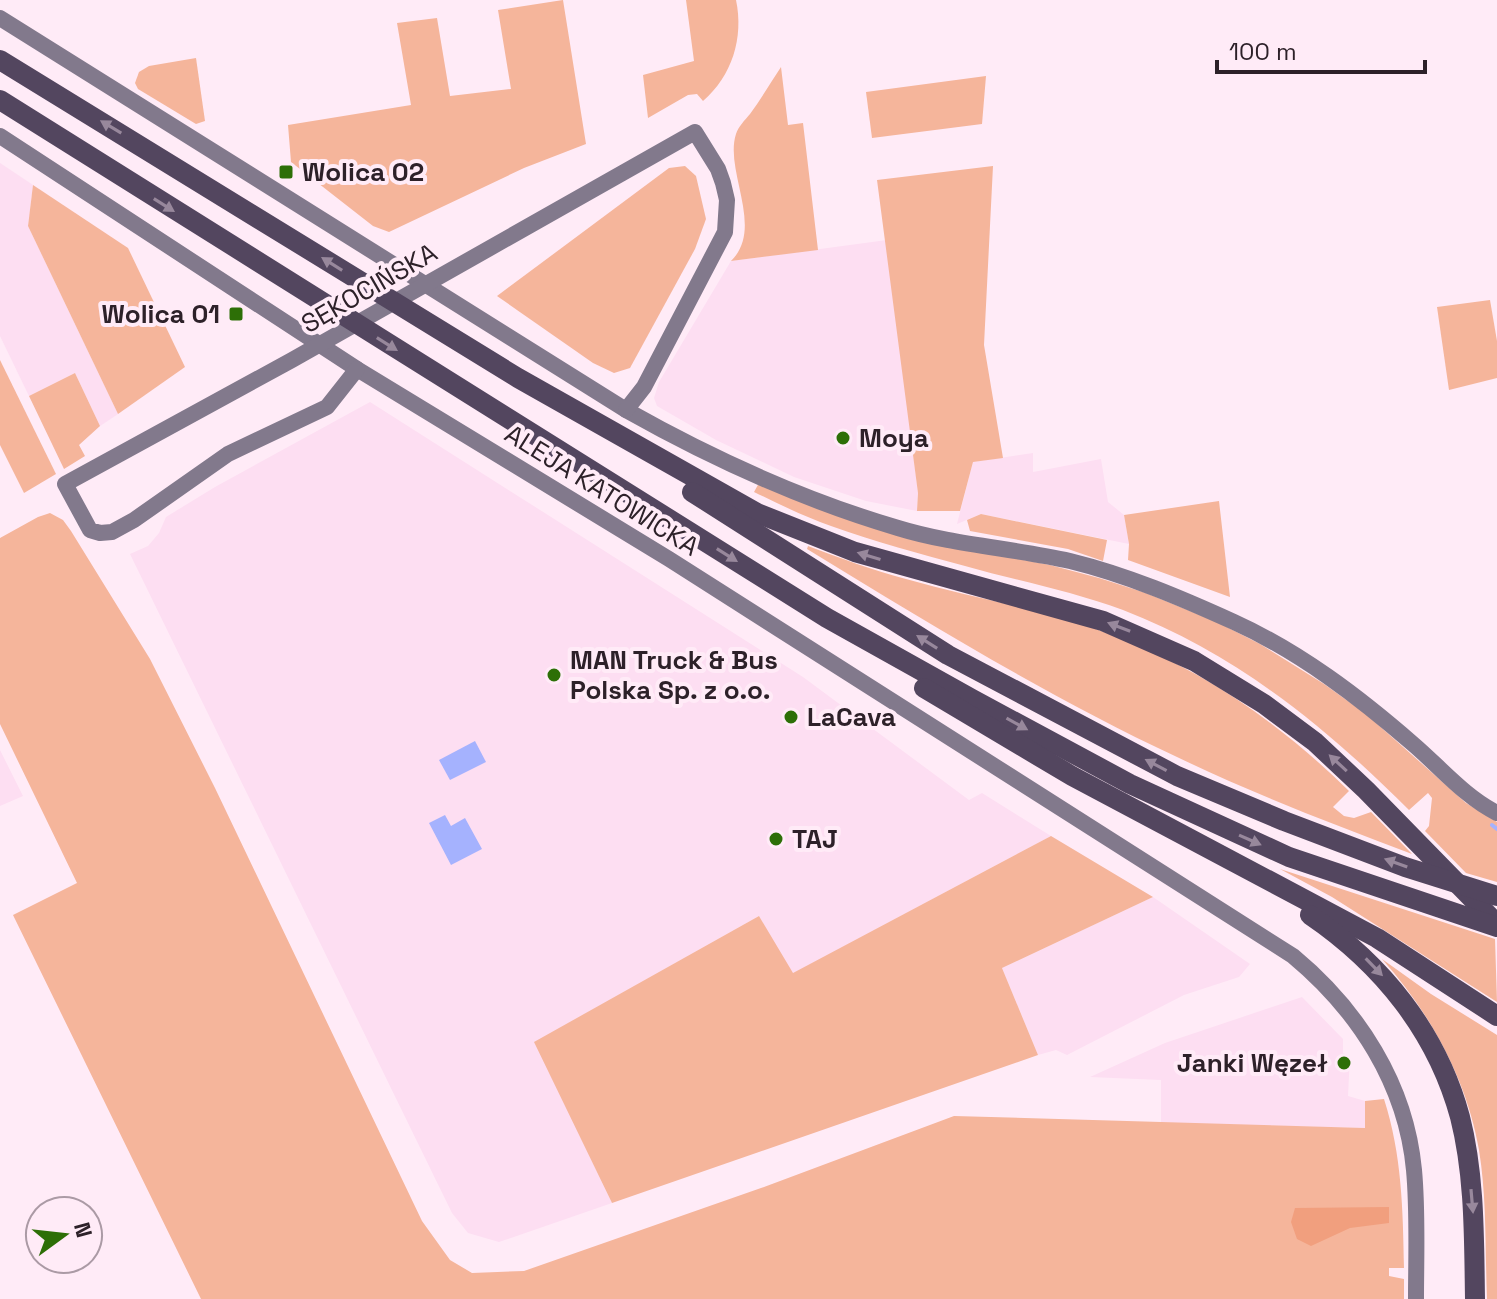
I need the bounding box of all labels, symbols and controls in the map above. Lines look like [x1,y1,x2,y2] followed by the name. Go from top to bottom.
[1217,24,1425,74] scale bar
[1229,36,1297,67] text: 100 m
[100,121,122,135] one-way arrow
[302,155,424,189] place label: Wolica 02
[277,163,295,181] marker: Wolica 02
[153,197,175,211] one-way arrow
[295,235,443,341] street label: SĘKOCIŃSKA
[322,256,343,271] one-way arrow
[102,297,220,331] place label: Wolica 01
[227,305,245,323] marker: Wolica 01
[376,337,398,351] one-way arrow
[499,417,705,563] street label: ALEJA KATOWICKA
[859,421,929,455] place label: Moya
[834,429,852,447] marker: Moya
[716,548,738,562] one-way arrow
[856,549,880,562] one-way arrow
[1107,620,1131,633] one-way arrow
[916,635,938,649] one-way arrow
[570,643,778,707] place label: MAN Truck & Bus Polska Sp. z o.o.
[545,666,563,684] marker: MAN Truck & Bus Polska Sp. z o.o.
[807,700,896,734] place label: LaCava
[782,708,800,726] marker: LaCava
[1006,717,1028,731] one-way arrow
[1329,755,1348,773] one-way arrow
[1144,758,1167,771] one-way arrow
[792,822,838,856] place label: TAJ
[767,830,785,848] marker: TAJ
[1238,833,1262,846] one-way arrow
[1384,856,1408,869] one-way arrow
[1364,957,1382,976] one-way arrow
[1177,1046,1328,1080] place label: Janki Węzeł
[1335,1054,1353,1072] marker: Janki Węzeł
[1466,1189,1479,1214] one-way arrow
[24,1195,104,1275] north arrow
[68,1219,99,1241] text: N

